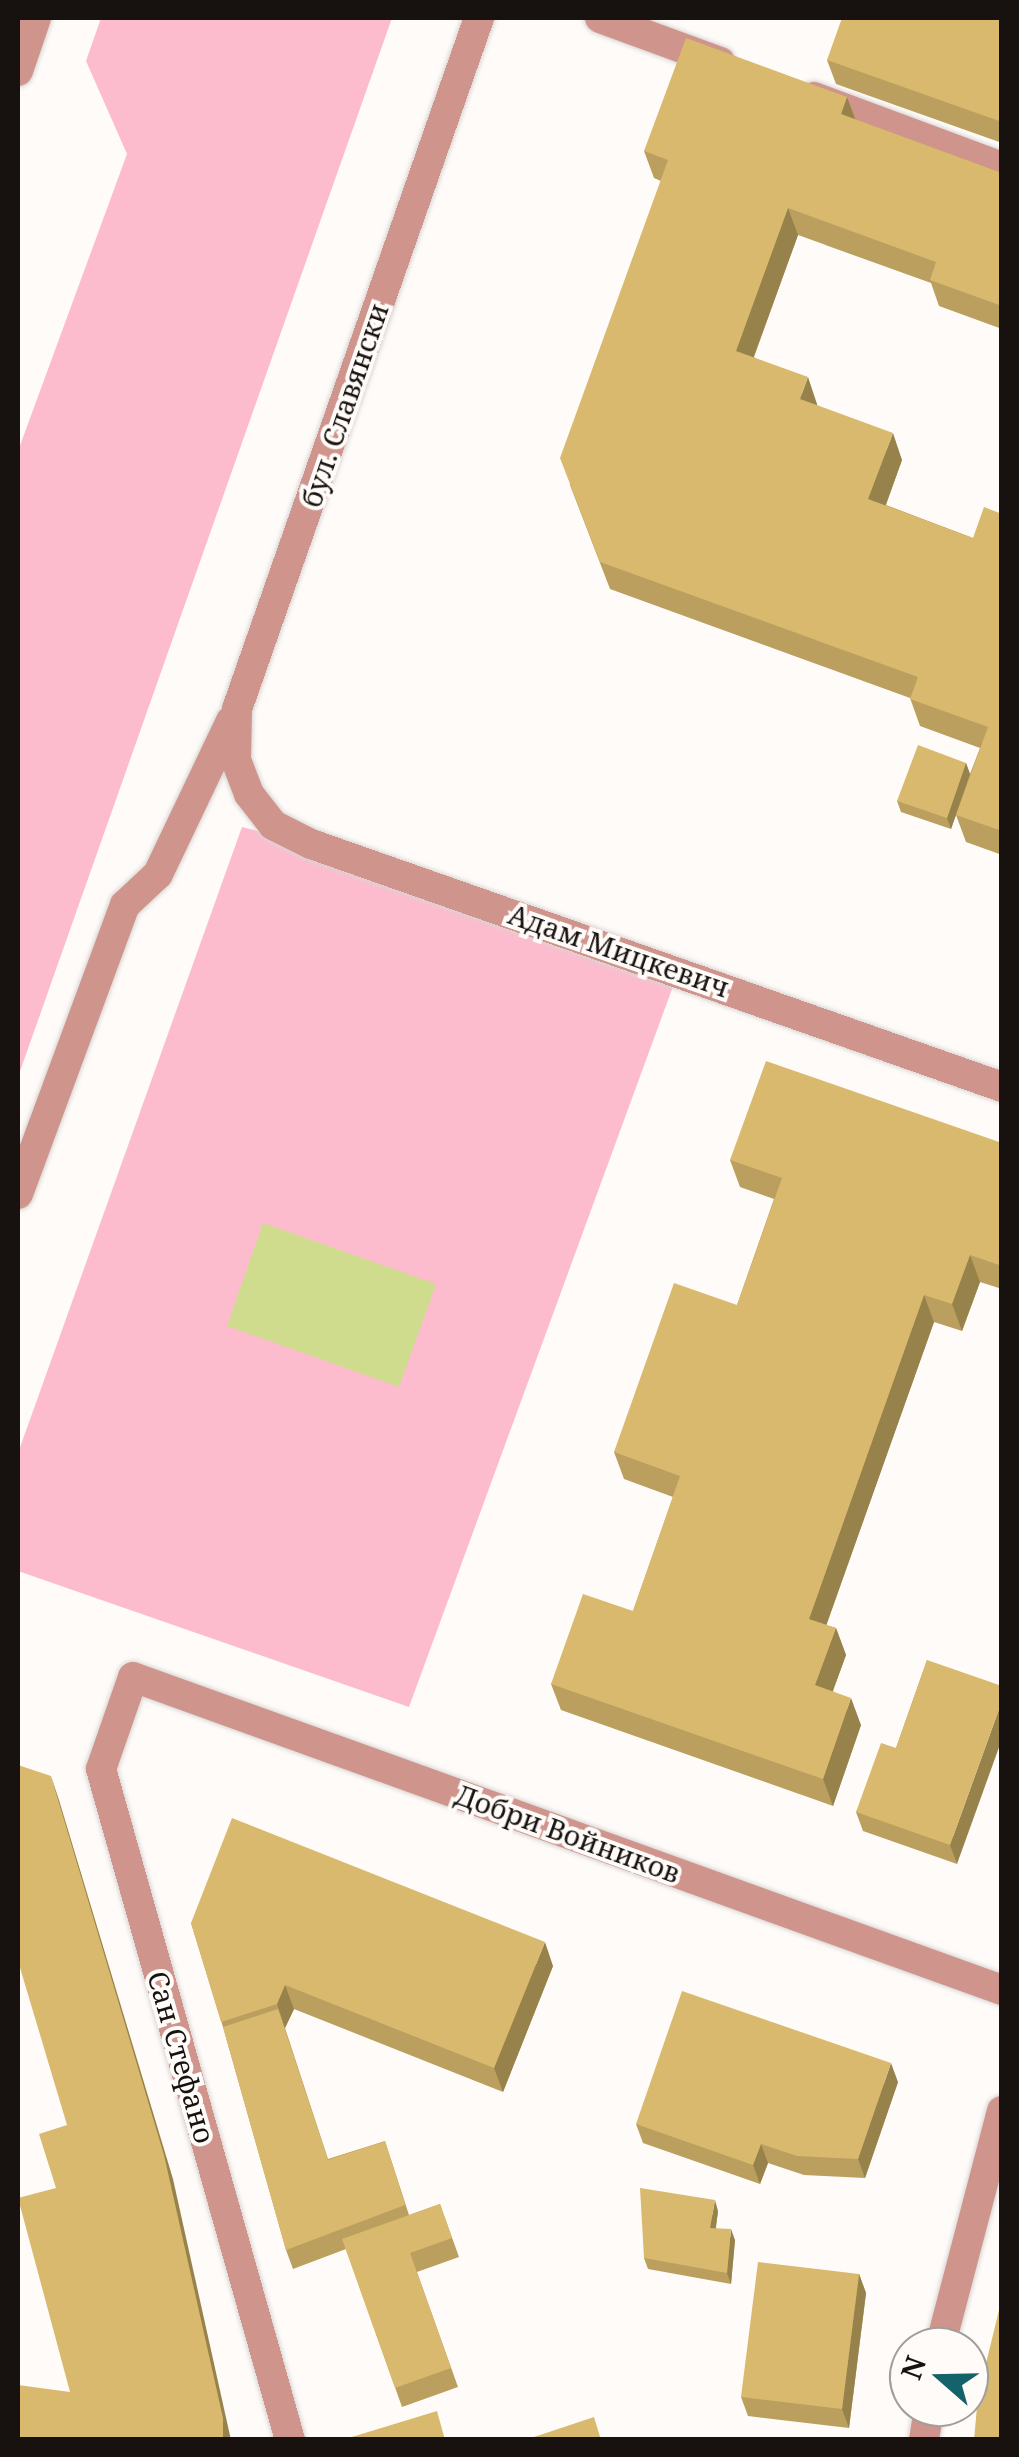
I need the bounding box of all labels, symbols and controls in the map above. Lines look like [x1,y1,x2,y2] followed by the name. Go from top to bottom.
[293,299,395,511] street label: бул. Славянски
[504,896,734,1004] street label: Адам Мицкевич
[451,1777,685,1889] street label: Добри Войников
[141,1967,223,2147] street label: Сан Стефано
[889,2327,989,2427] north arrow
[891,2351,934,2384] text: N

